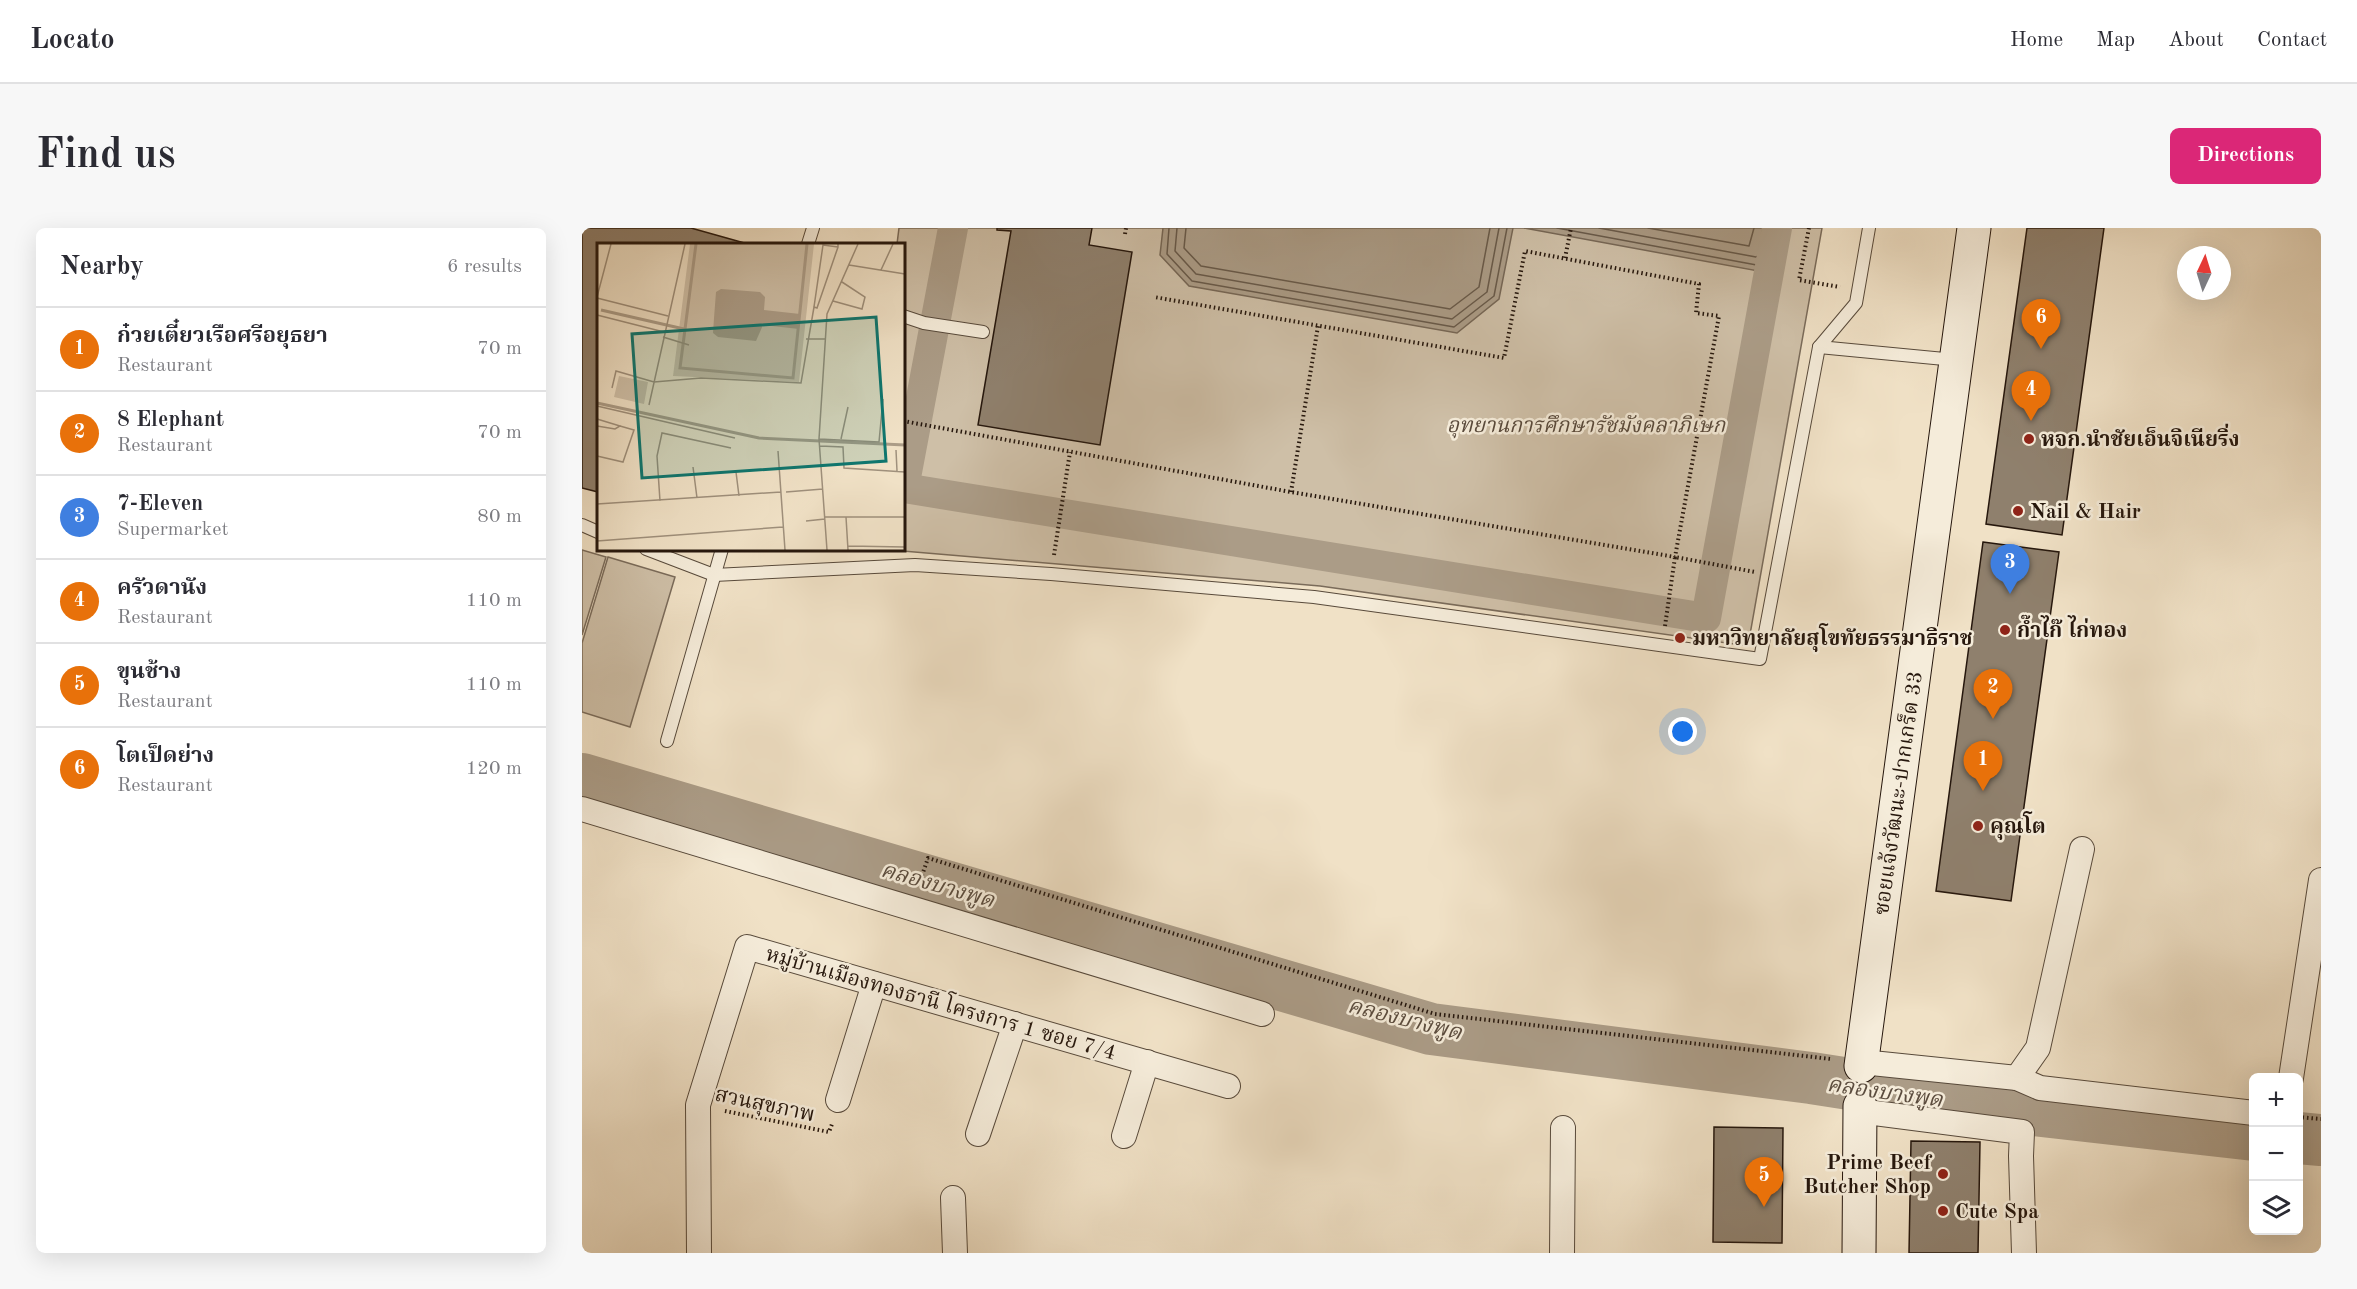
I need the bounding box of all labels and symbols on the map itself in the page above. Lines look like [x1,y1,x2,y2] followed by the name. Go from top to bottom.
[597,243,904,550] inset map
[2177,246,2231,300] north arrow
[2022,300,2060,349] pin: 6
[2012,372,2050,421] pin: 4
[1447,414,1726,439] park label: อุทยานการศึกษารัชมังคลาภิเษก
[2041,423,2240,451] place label: หจก.นำชัยเอ็นจิเนียริ่ง
[2022,432,2036,446] marker: หจก.นำชัยเอ็นจิเนียริ่ง
[2030,502,2141,523] place label: Nail & Hair
[2011,504,2025,518] marker: Nail & Hair
[1990,544,2030,594] pin: 3
[2017,614,2127,642] place label: ก๊ำไก๊ ไก่ทอง
[1692,623,1973,652] place label: มหาวิทยาลัยสุโขทัยธรรมาธิราช
[1998,623,2012,637] marker: ก๊ำไก๊ ไก่ทอง
[1673,631,1687,645] marker: มหาวิทยาลัยสุโขทัยธรรมาธิราช
[1869,670,1927,916] street label: ซอยแจ้งวัฒนะ-ปากเกร็ด 33
[1974,670,2012,719] pin: 2
[1668,717,1697,746] your location
[1964,742,2002,791] pin: 1
[1990,811,2046,840] place label: คุณโต
[1971,819,1985,833] marker: คุณโต
[878,859,997,915] water label: คลองบางพูด
[763,939,1120,1066] street label: หมู่บ้านเมืองทองธานี โครงการ 1 ซอย 7/4
[1345,995,1465,1047] water label: คลองบางพูด
[1825,1074,1945,1114] water label: คลองบางพูด
[713,1085,816,1128] street label: สวนสุขภาพ
[1804,1153,1933,1198] place label: Prime Beef Butcher Shop
[1744,1158,1784,1207] pin: 5
[1936,1167,1950,1181] marker: Prime Beef Butcher Shop
[1955,1202,2039,1223] place label: Cute Spa
[1936,1204,1950,1218] marker: Cute Spa

